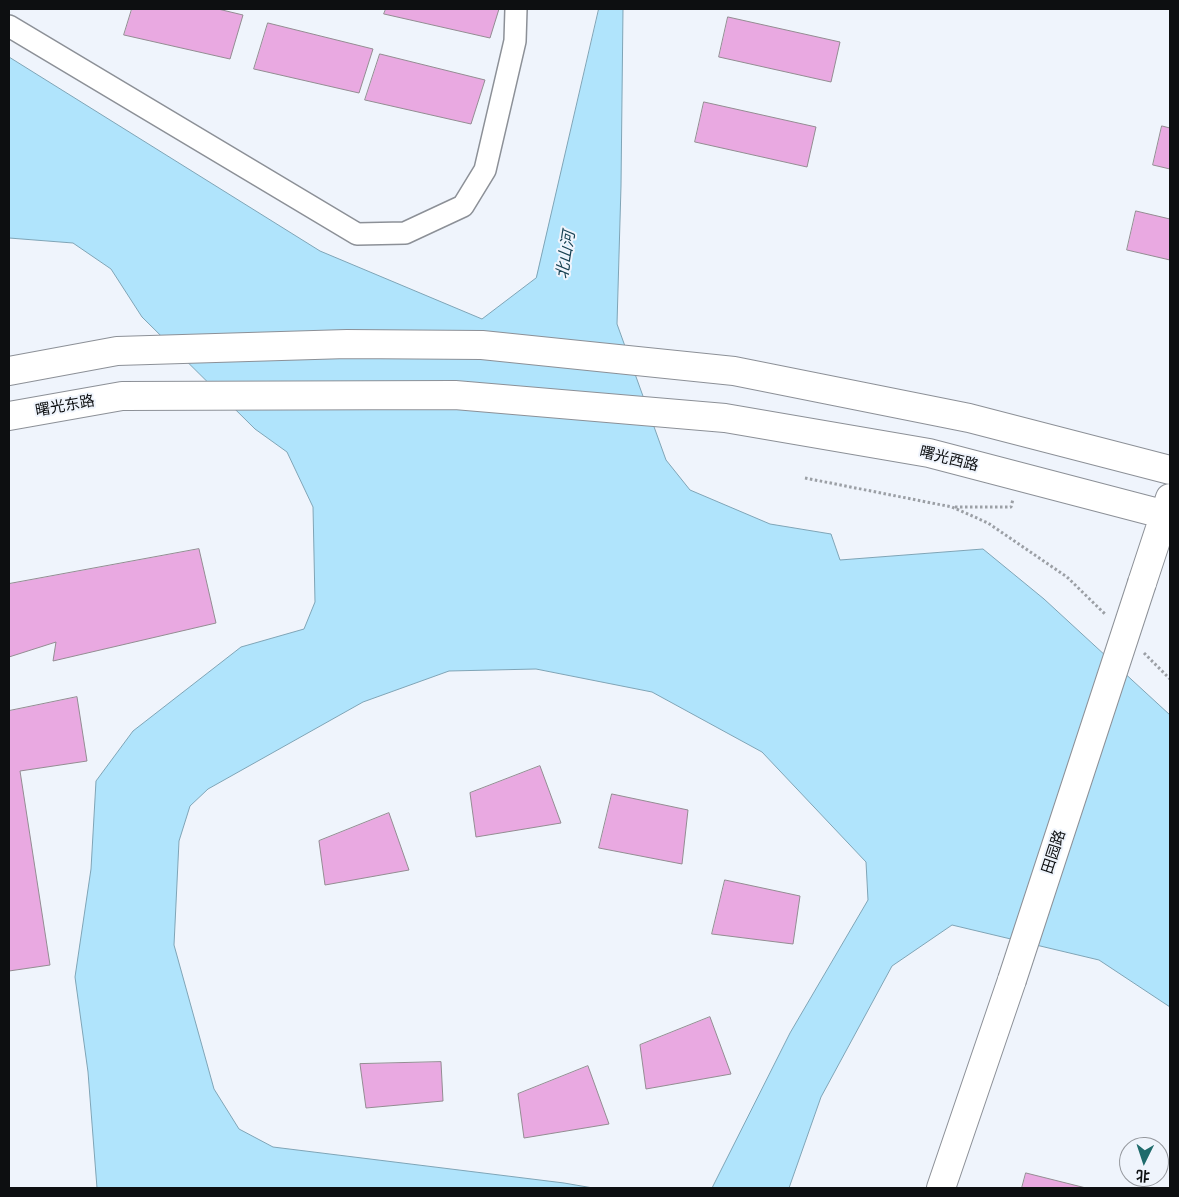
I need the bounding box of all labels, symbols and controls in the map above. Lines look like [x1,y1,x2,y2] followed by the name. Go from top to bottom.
[553,230,579,280] water label: 北山河
[34,392,96,420] street label: 曙光东路
[918,443,980,475] street label: 曙光西路
[1038,828,1070,876] street label: 田园路
[1119,1137,1169,1187] north arrow
[1135,1167,1151,1184] text: 北

